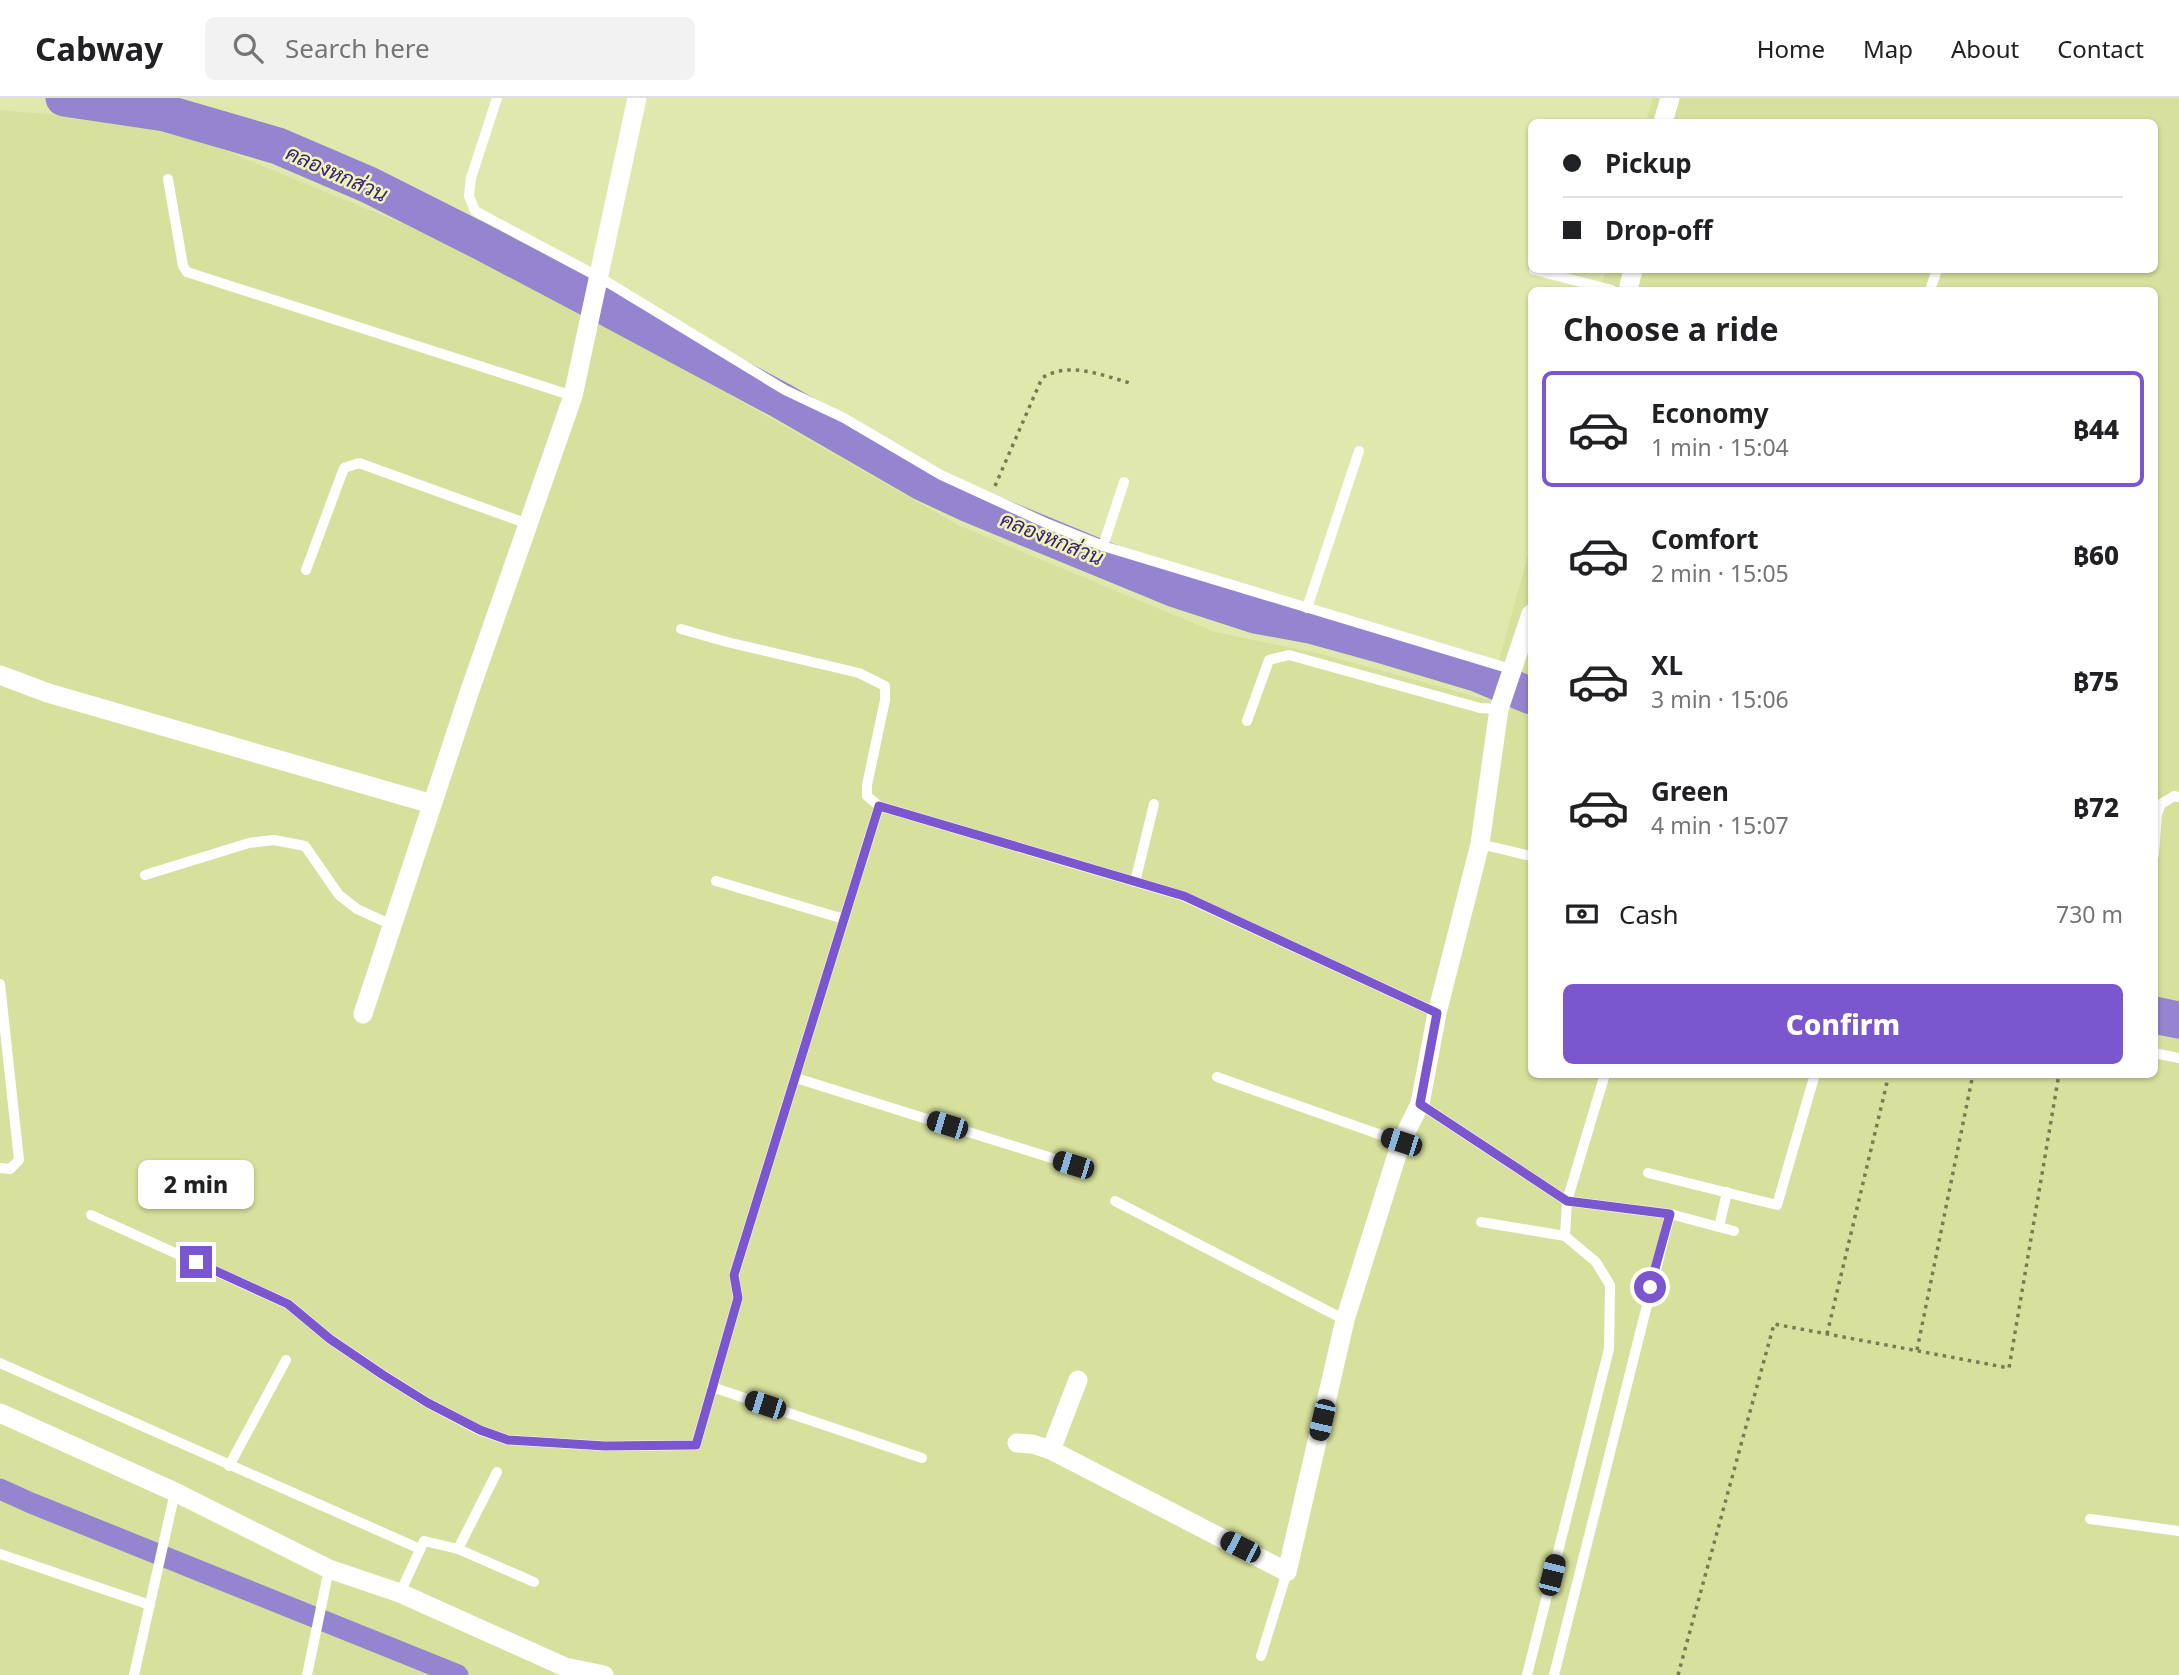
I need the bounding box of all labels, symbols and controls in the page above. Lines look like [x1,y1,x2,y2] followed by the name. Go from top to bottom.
[205,17,695,80] search box
[35,26,163,71] text: Cabway
[229,29,267,67] icon: search
[285,30,430,66] text: Search here
[1757,32,1825,65] text: Home
[1863,32,1913,65] text: Map
[1951,32,2019,65] text: About
[2057,32,2144,65] text: Contact
[282,138,393,208] water label: คลองหกส่วน
[1605,145,1692,181] text: Pickup
[1605,212,1712,248] text: Drop-off
[1563,307,1779,350] text: Choose a ride
[1651,395,1769,431] text: Economy
[1567,398,1630,461] icon: car
[2073,411,2119,447] text: ฿44
[1651,431,1789,463] text: 1 min · 15:04
[996,505,1108,572] water label: คลองหกส่วน
[1651,521,1759,557] text: Comfort
[1567,524,1630,587] icon: car
[2073,537,2119,573] text: ฿60
[1651,557,1789,589] text: 2 min · 15:05
[1651,647,1683,683] text: XL
[1567,650,1630,713] icon: car
[2073,663,2119,699] text: ฿75
[1651,683,1789,715] text: 3 min · 15:06
[1651,773,1729,809] text: Green
[1567,776,1630,839] icon: car
[2073,789,2119,825] text: ฿72
[1651,809,1789,841] text: 4 min · 15:07
[1563,895,1601,933] icon: cash
[1619,896,1679,932] text: Cash
[2056,898,2123,930] text: 730 m
[1563,984,2123,1064] button: Confirm
[924,1109,971,1141] car
[1378,1126,1425,1158] car
[1050,1149,1097,1181] car
[138,1160,254,1210] callout: 2 min
[164,1168,228,1200] text: 2 min
[180,1246,212,1278] route end
[1634,1271,1666,1303] route start
[742,1389,789,1421] car
[1308,1397,1337,1443] car
[1217,1528,1264,1566] car
[1537,1552,1568,1598] car

